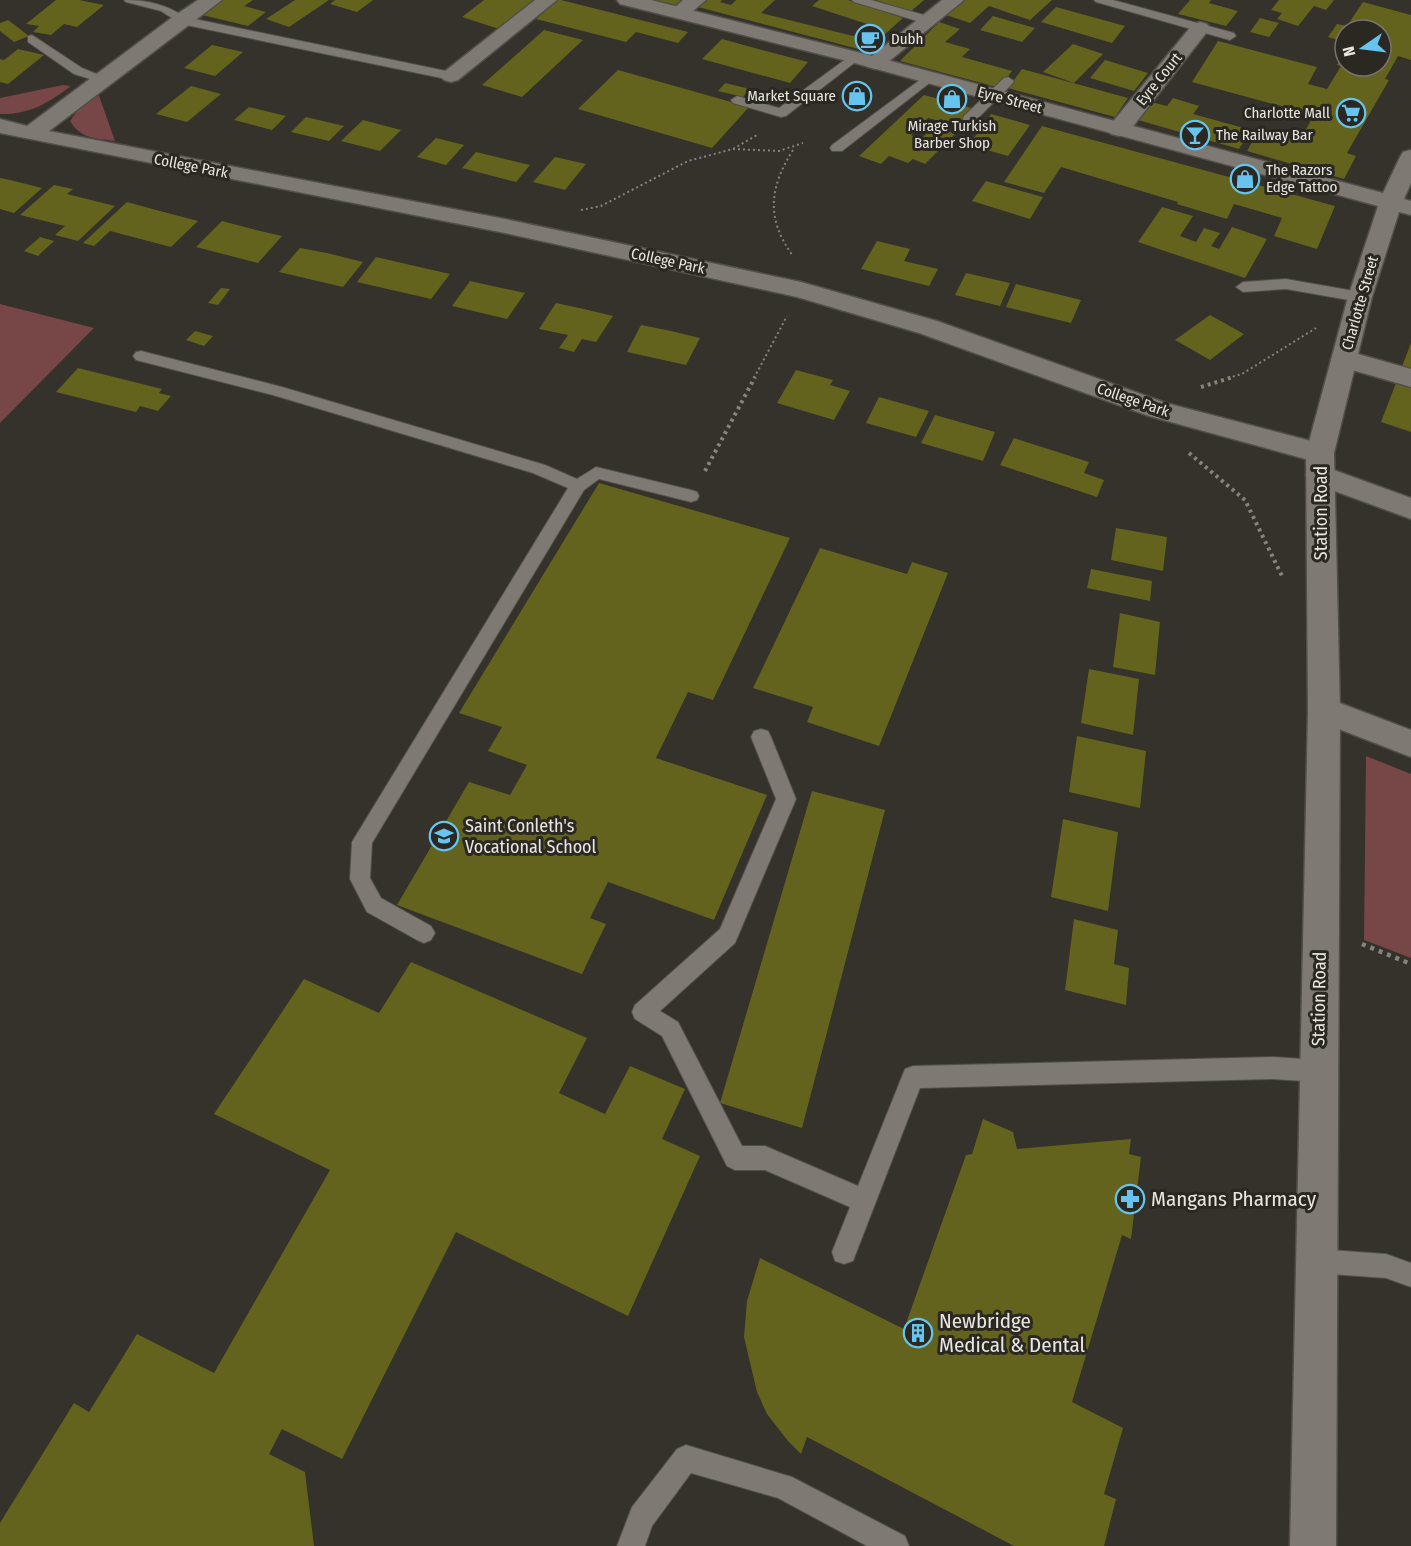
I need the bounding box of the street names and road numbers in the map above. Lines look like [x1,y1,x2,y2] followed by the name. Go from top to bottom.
[1132,49,1186,109] street label: Eyre Court
[976,83,1044,117] street label: Eyre Street
[153,150,229,182] street label: College Park
[630,244,706,278] street label: College Park
[1338,254,1382,352] street label: Charlotte Street
[1095,379,1171,421] street label: College Park
[1310,466,1332,560] street label: Station Road
[1307,952,1331,1046] street label: Station Road

